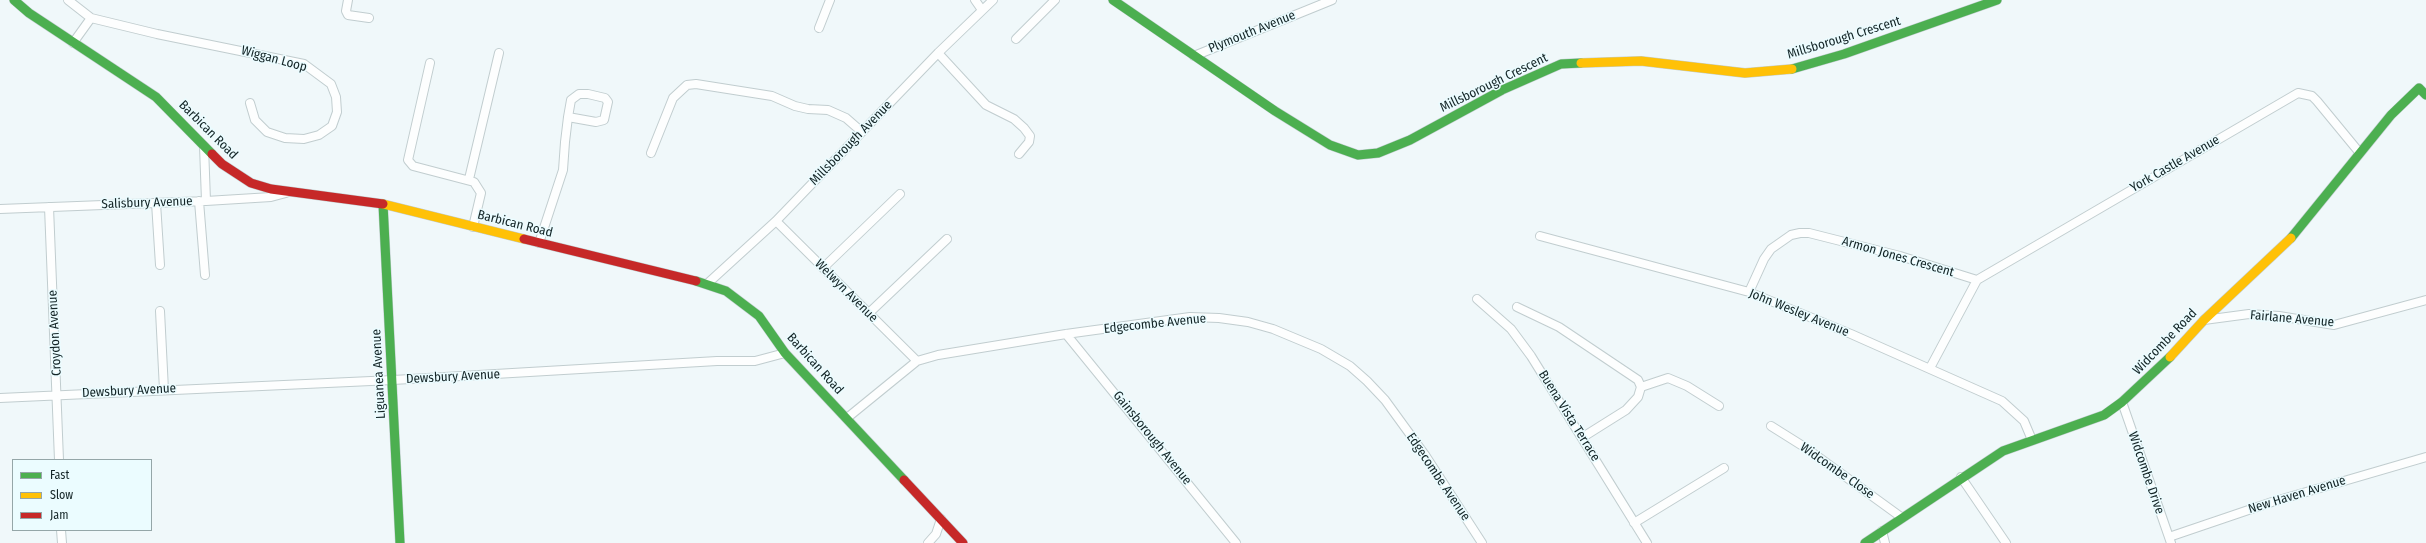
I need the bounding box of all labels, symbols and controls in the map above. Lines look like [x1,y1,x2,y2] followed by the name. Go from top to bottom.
[1206,7,1298,57] street label: Plymouth Avenue
[1785,13,1903,63] street label: Millsborough Crescent
[239,43,309,75] street label: Wiggan Loop
[1438,50,1550,116] street label: Millsborough Crescent
[175,97,241,163] street label: Barbican Road
[807,97,895,189] street label: Millsborough Avenue
[2128,132,2222,196] street label: York Castle Avenue
[101,194,193,212] street label: Salisbury Avenue
[476,207,554,241] street label: Barbican Road
[1840,234,1956,280] street label: Armon Jones Crescent
[811,256,881,326] street label: Welwyn Avenue
[1747,286,1851,340] street label: John Wesley Avenue
[45,290,65,376] street label: Croydon Avenue
[2130,306,2200,378] street label: Widcombe Road
[2249,308,2335,330] street label: Fairlane Avenue
[1103,311,1207,337] street label: Edgecombe Avenue
[369,329,389,419] street label: Liguanea Avenue
[783,330,847,398] street label: Barbican Road
[406,367,500,387] street label: Dewsbury Avenue
[1535,368,1603,464] street label: Buena Vista Terrace
[82,381,176,401] street label: Dewsbury Avenue
[1109,388,1195,488] street label: Gainsborough Avenue
[1403,430,1473,524] street label: Edgecombe Avenue
[2125,430,2167,516] street label: Widcombe Drive
[1797,440,1877,502] street label: Widcombe Close
[12,459,152,531] legend
[50,468,69,482] text: Fast
[2246,473,2348,517] street label: New Haven Avenue
[50,488,73,502] text: Slow
[50,508,68,522] text: Jam

